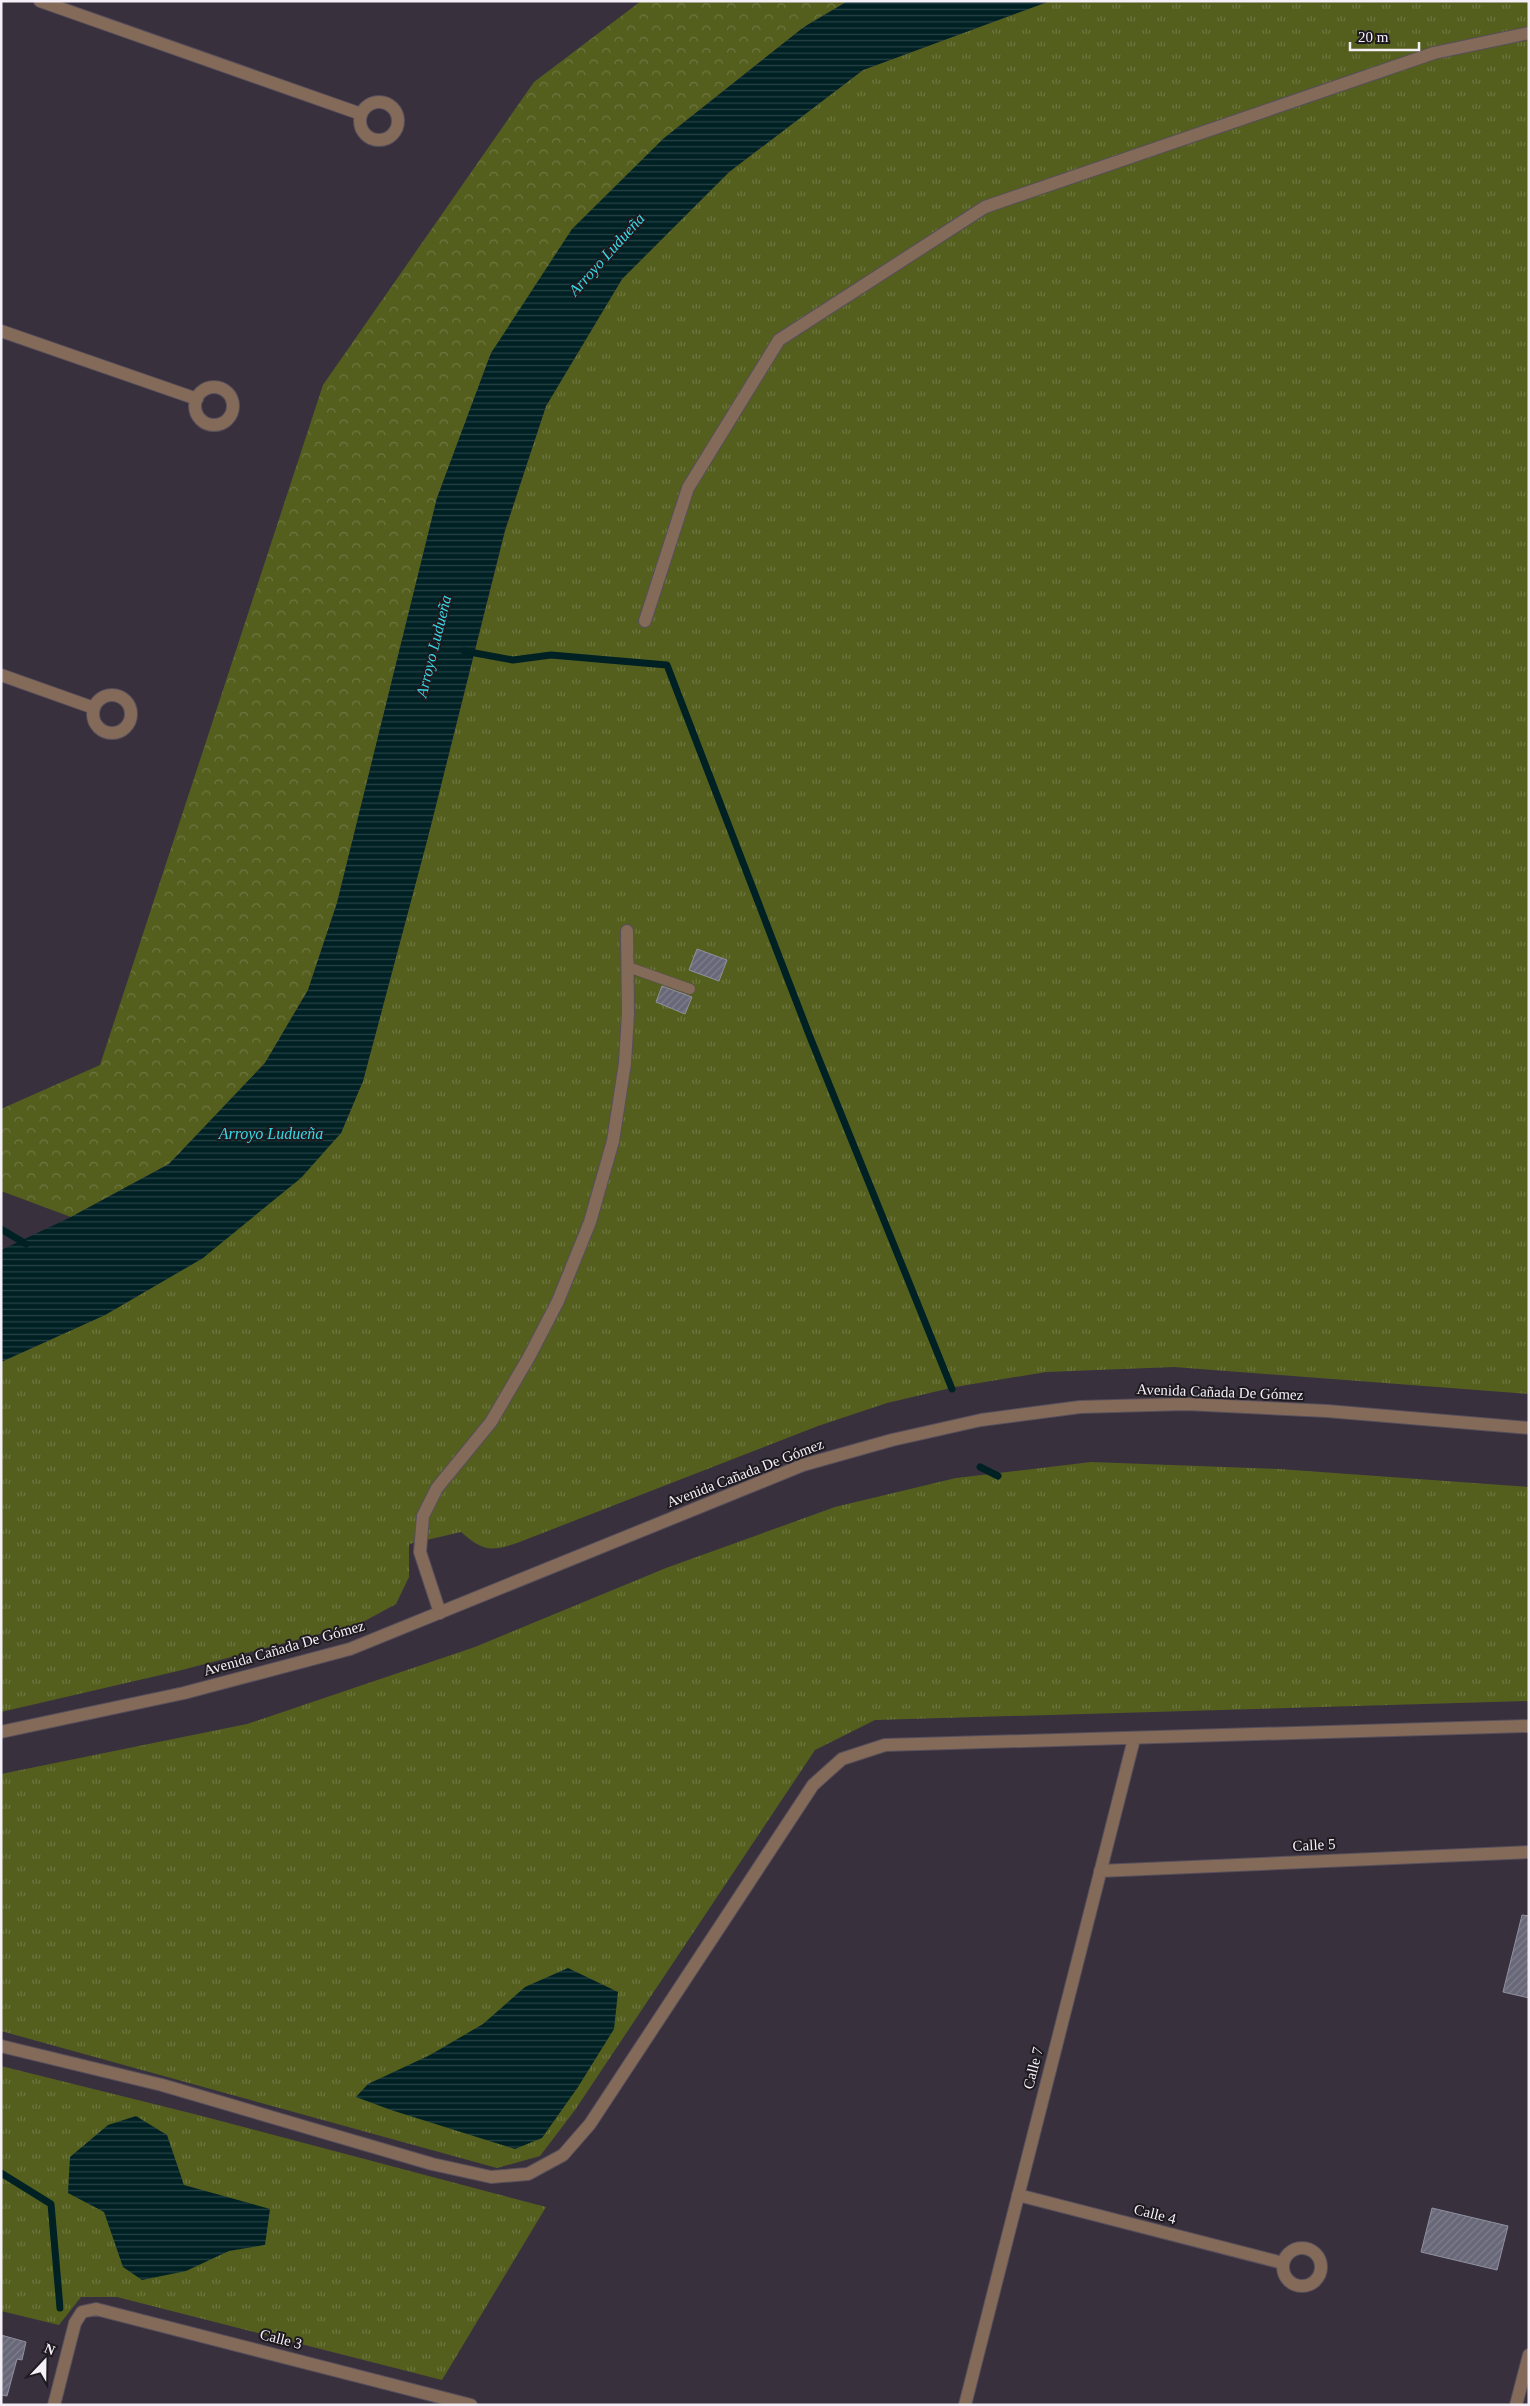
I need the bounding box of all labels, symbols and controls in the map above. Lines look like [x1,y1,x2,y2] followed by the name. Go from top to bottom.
[1350,20,1419,52] scale bar
[1358,29,1389,45] text: 20 m
[564,210,648,300] water label: Arroyo Ludueña
[412,593,455,700] water label: Arroyo Ludueña
[218,1125,323,1143] water label: Arroyo Ludueña
[1136,1381,1304,1403] street label: Avenida Cañada De Gómez
[664,1436,826,1510] street label: Avenida Cañada De Gómez
[202,1617,367,1679] street label: Avenida Cañada De Gómez
[1292,1836,1336,1854] street label: Calle 5
[1020,2045,1046,2091] street label: Calle 7
[1132,2201,1178,2227] street label: Calle 4
[258,2326,304,2352] street label: Calle 3
[20,2336,70,2386] north arrow
[42,2341,57,2358] text: N

